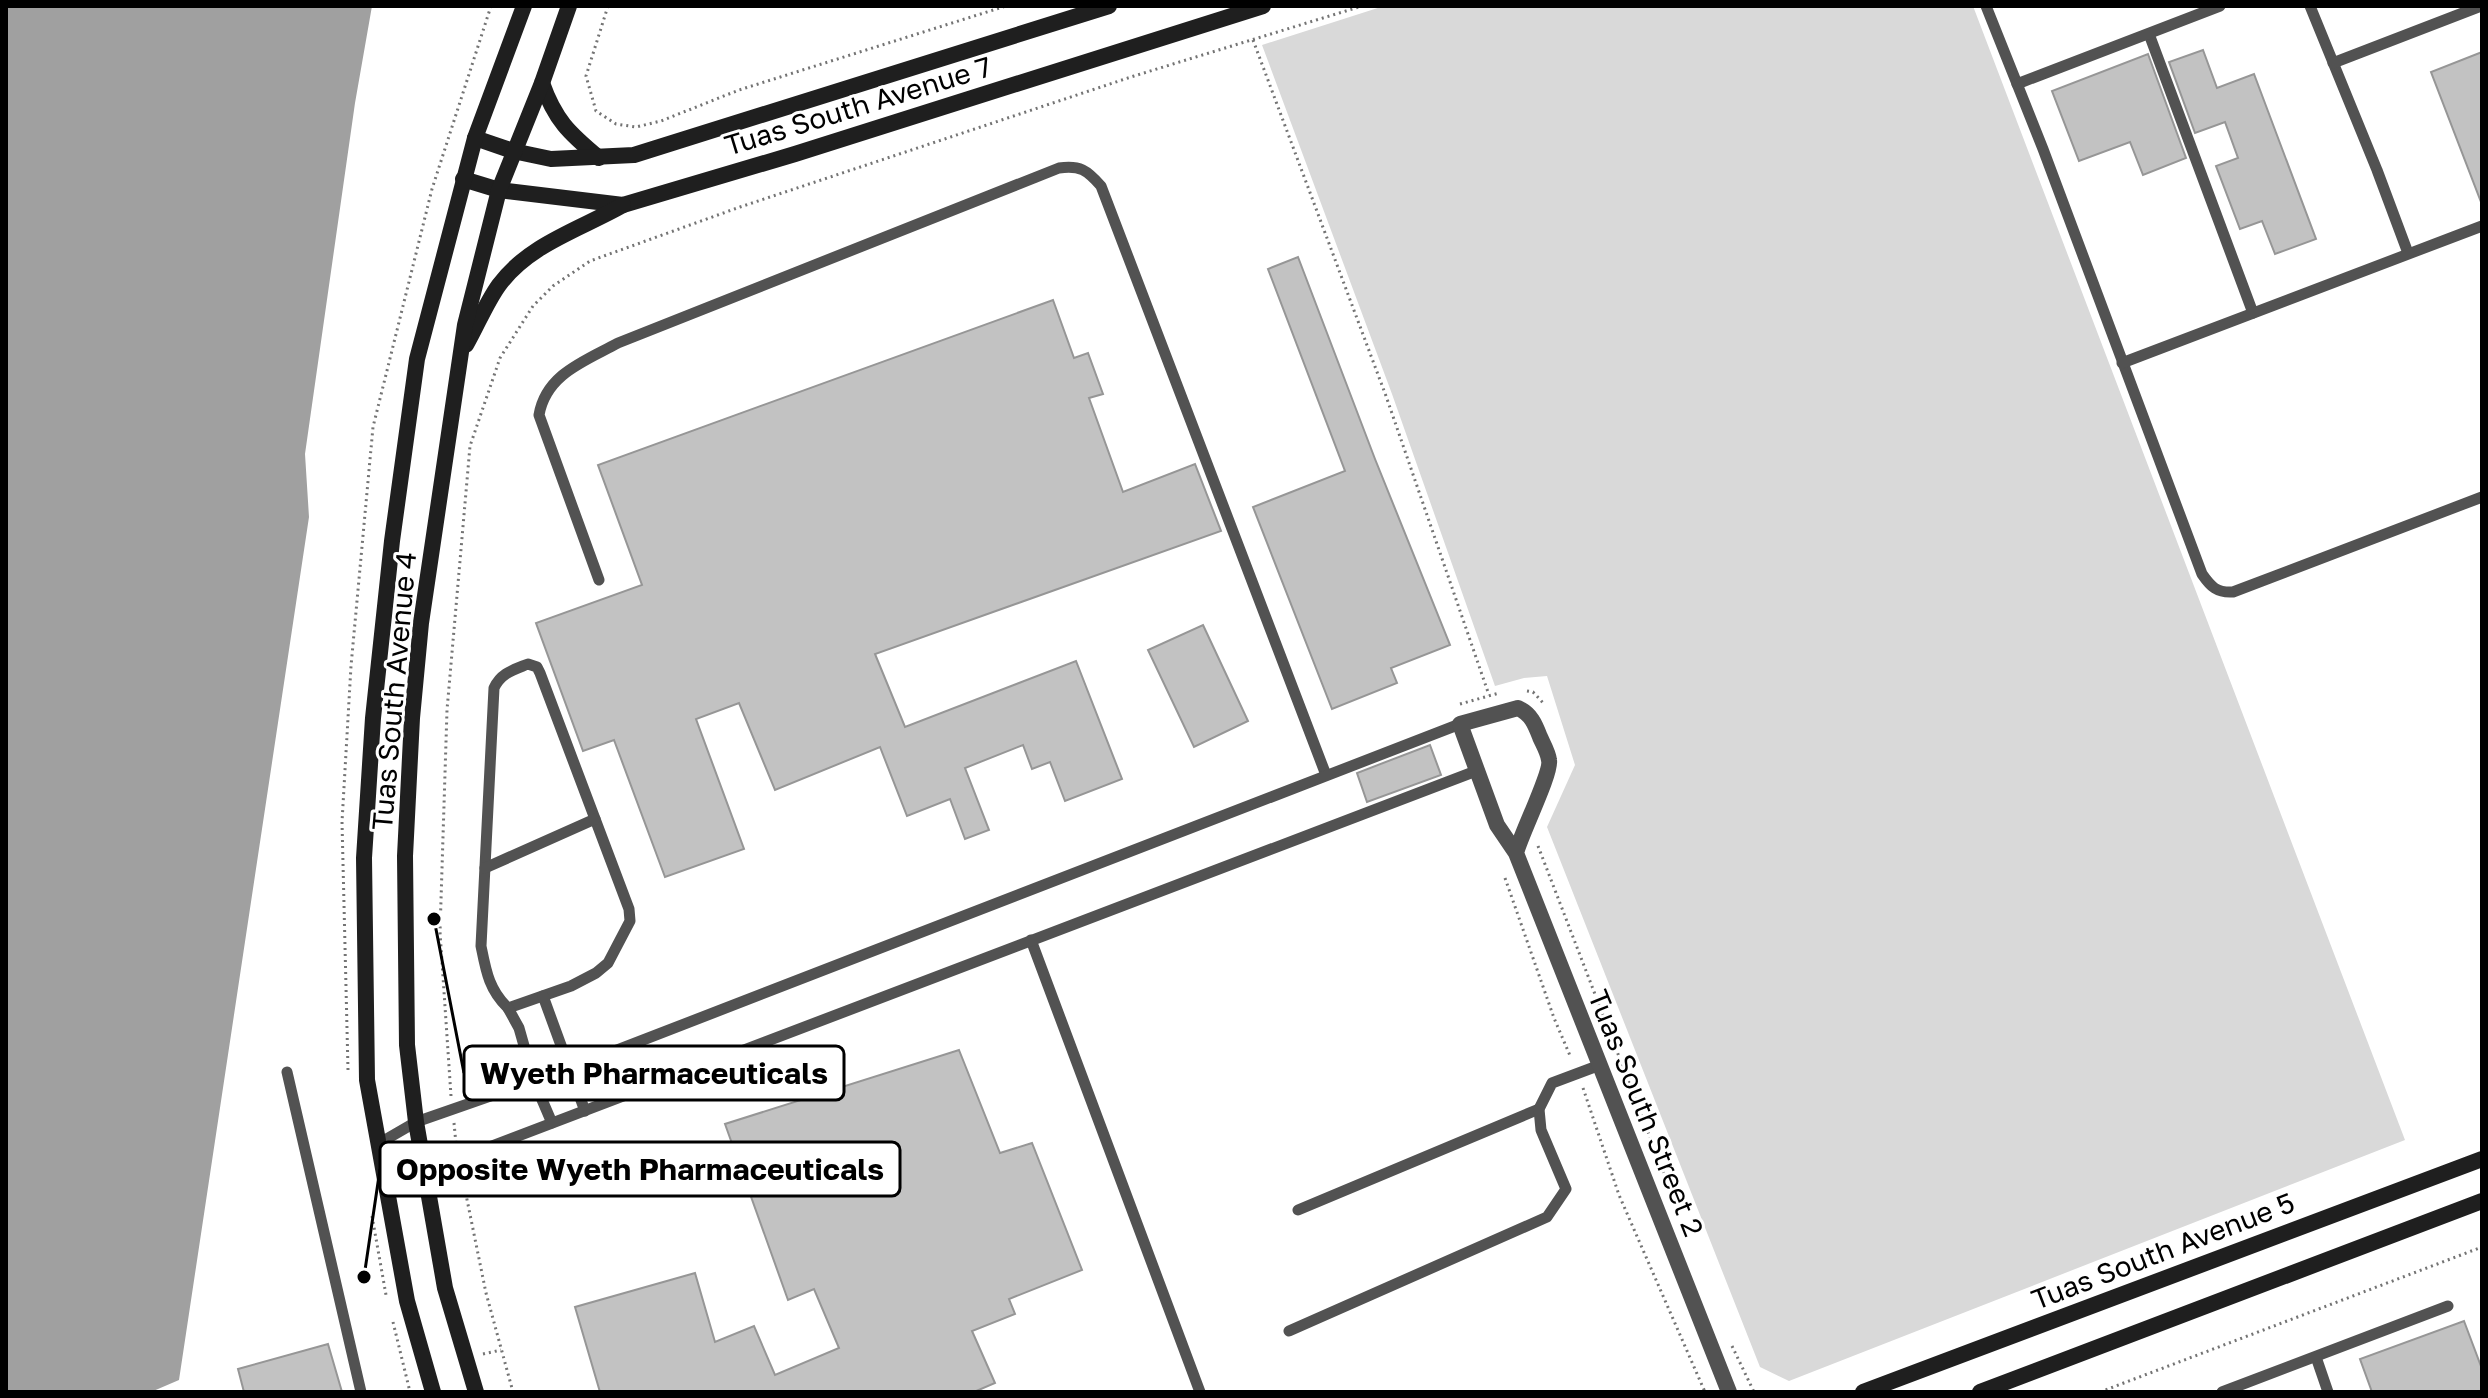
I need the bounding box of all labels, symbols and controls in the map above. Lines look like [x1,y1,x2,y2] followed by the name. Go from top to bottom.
[720,49,995,162] street label: Tuas South Avenue 7
[365,550,422,832] street label: Tuas South Avenue 4
[1582,985,1711,1241] street label: Tuas South Street 2
[464,1046,844,1100] callout: Wyeth Pharmaceuticals
[480,1055,828,1091] text: Wyeth Pharmaceuticals
[380,1142,900,1196] callout: Opposite Wyeth Pharmaceuticals
[396,1151,884,1187] text: Opposite Wyeth Pharmaceuticals
[2027,1185,2299,1316] street label: Tuas South Avenue 5

